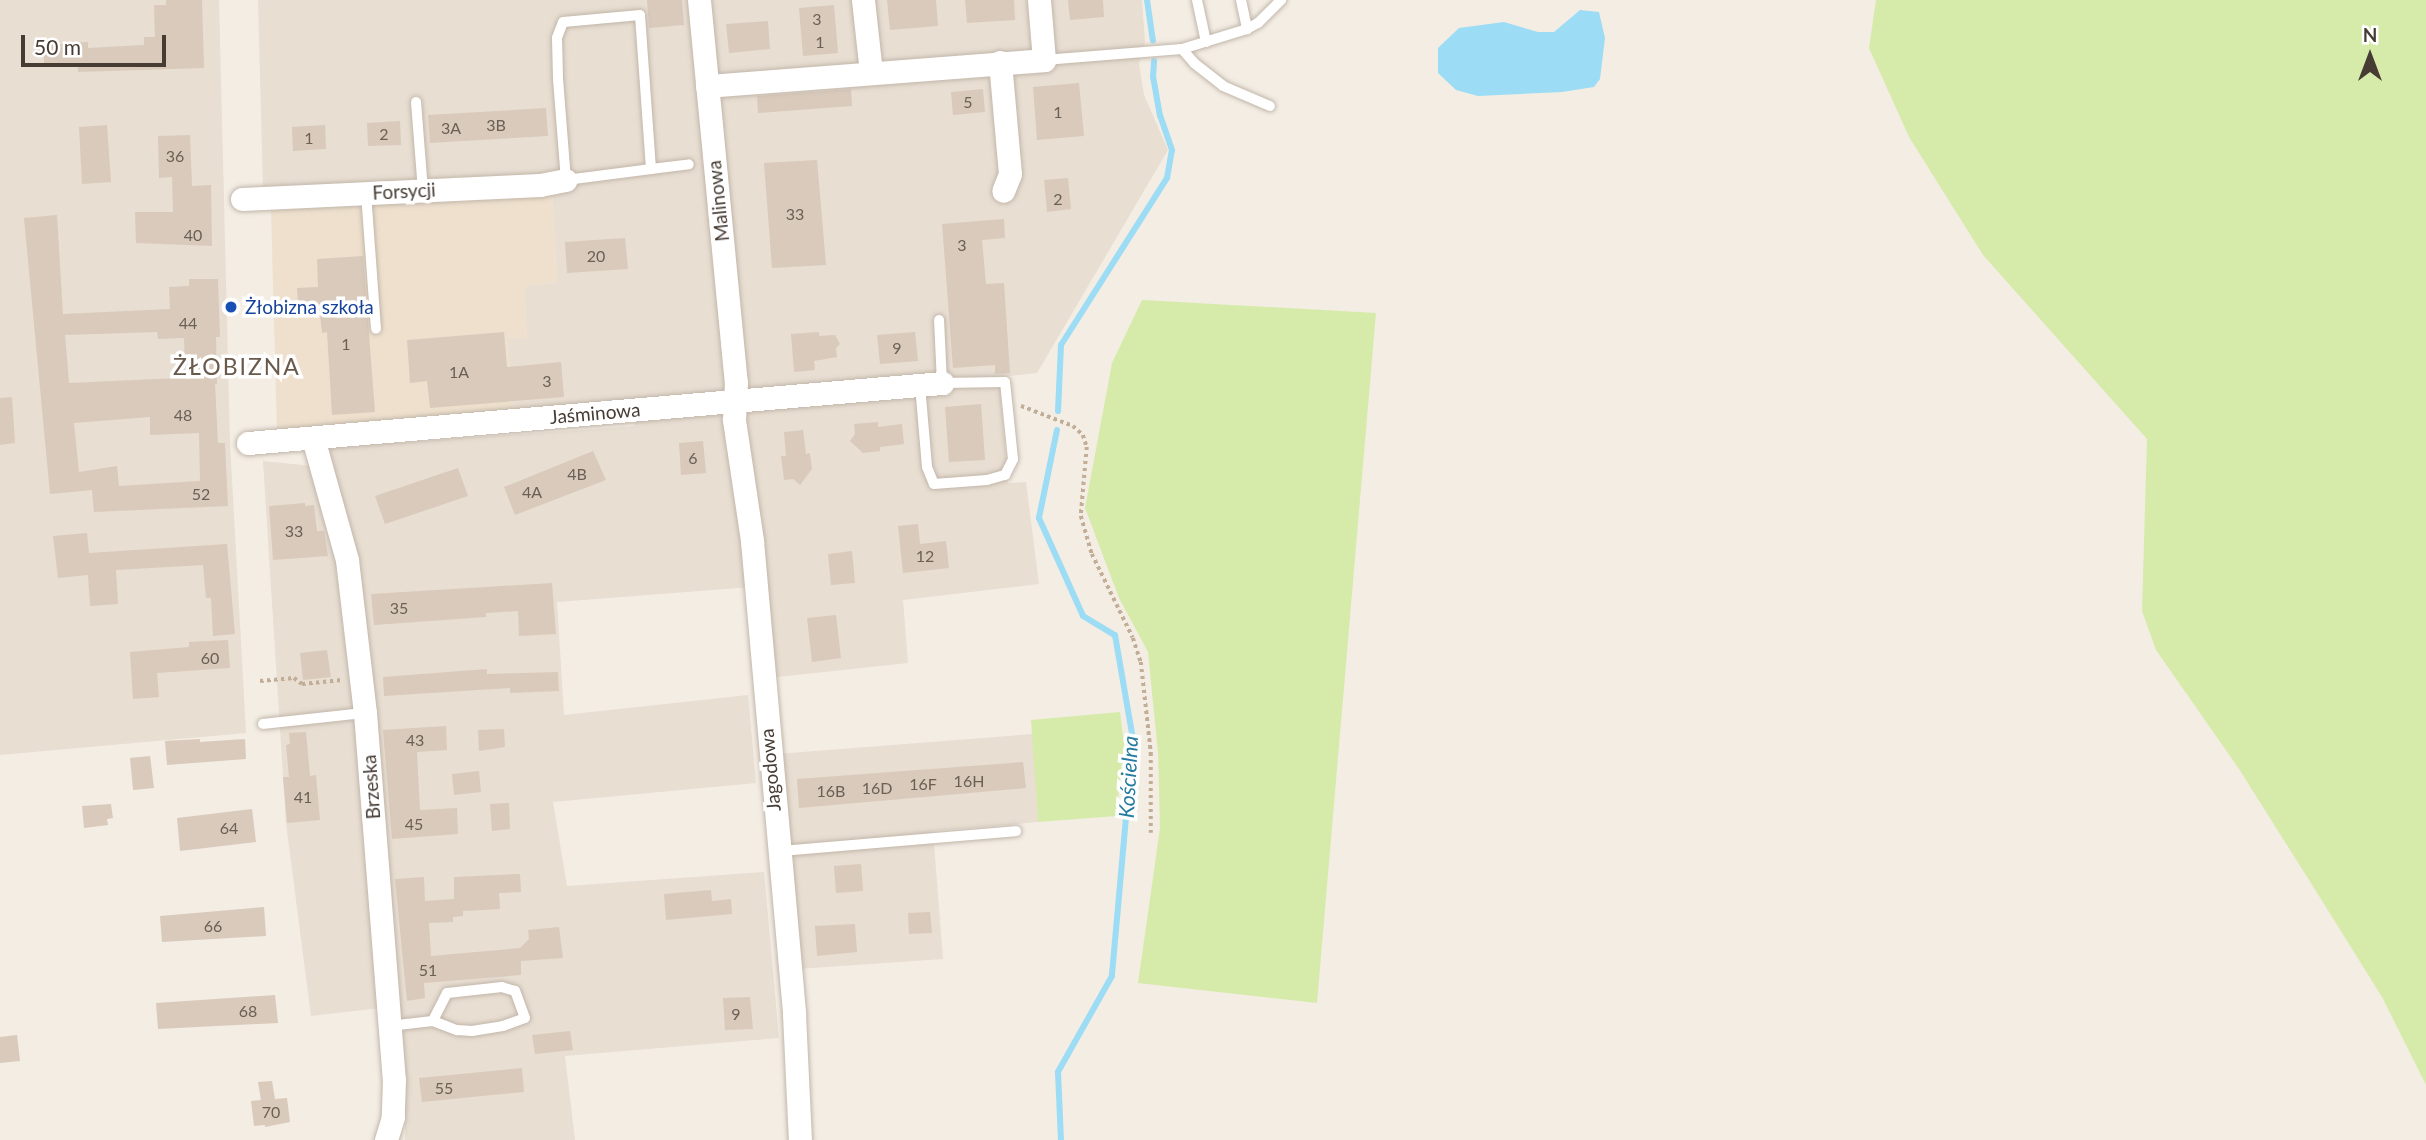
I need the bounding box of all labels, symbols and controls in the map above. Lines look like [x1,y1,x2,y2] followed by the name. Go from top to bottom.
[812,9,822,29] house number: 3
[24,21,170,65] scale bar
[2335,21,2405,91] north arrow
[2363,23,2377,46] text: N
[815,32,825,52] house number: 1
[34,34,81,59] text: 50 m
[963,92,973,112] house number: 5
[1053,102,1063,122] house number: 1
[486,115,506,135] house number: 3B
[441,118,461,138] house number: 3A
[379,124,389,144] house number: 2
[304,128,314,148] house number: 1
[166,146,184,166] house number: 36
[702,159,734,243] street label: Malinowa
[372,178,436,204] street label: Forsycji
[1053,189,1063,209] house number: 2
[786,204,804,224] house number: 33
[184,225,202,245] house number: 40
[957,235,967,255] house number: 3
[587,246,605,266] house number: 20
[245,296,374,318] place label: Żłobizna szkoła
[223,299,239,315] marker: Żłobizna szkoła
[179,313,197,333] house number: 44
[341,334,351,354] house number: 1
[892,338,902,358] house number: 9
[174,352,300,380] district label: ŻŁOBIZNA
[449,362,469,382] house number: 1A
[542,371,552,391] house number: 3
[549,398,641,428] street label: Jaśminowa
[174,405,192,425] house number: 48
[688,448,698,468] house number: 6
[567,464,587,484] house number: 4B
[522,482,542,502] house number: 4A
[192,484,210,504] house number: 52
[285,521,303,541] house number: 33
[916,546,934,566] house number: 12
[390,598,408,618] house number: 35
[201,648,219,668] house number: 60
[755,728,785,812] street label: Jagodowa
[406,730,424,750] house number: 43
[1113,735,1143,819] water label: Kościelna
[357,754,385,820] street label: Brzeska
[954,771,984,791] house number: 16H
[909,774,937,794] house number: 16F
[862,778,892,798] house number: 16D
[817,781,845,801] house number: 16B
[294,787,312,807] house number: 41
[405,814,423,834] house number: 45
[220,818,238,838] house number: 64
[204,916,222,936] house number: 66
[419,960,437,980] house number: 51
[239,1001,257,1021] house number: 68
[731,1004,741,1024] house number: 9
[435,1078,453,1098] house number: 55
[262,1102,280,1122] house number: 70

